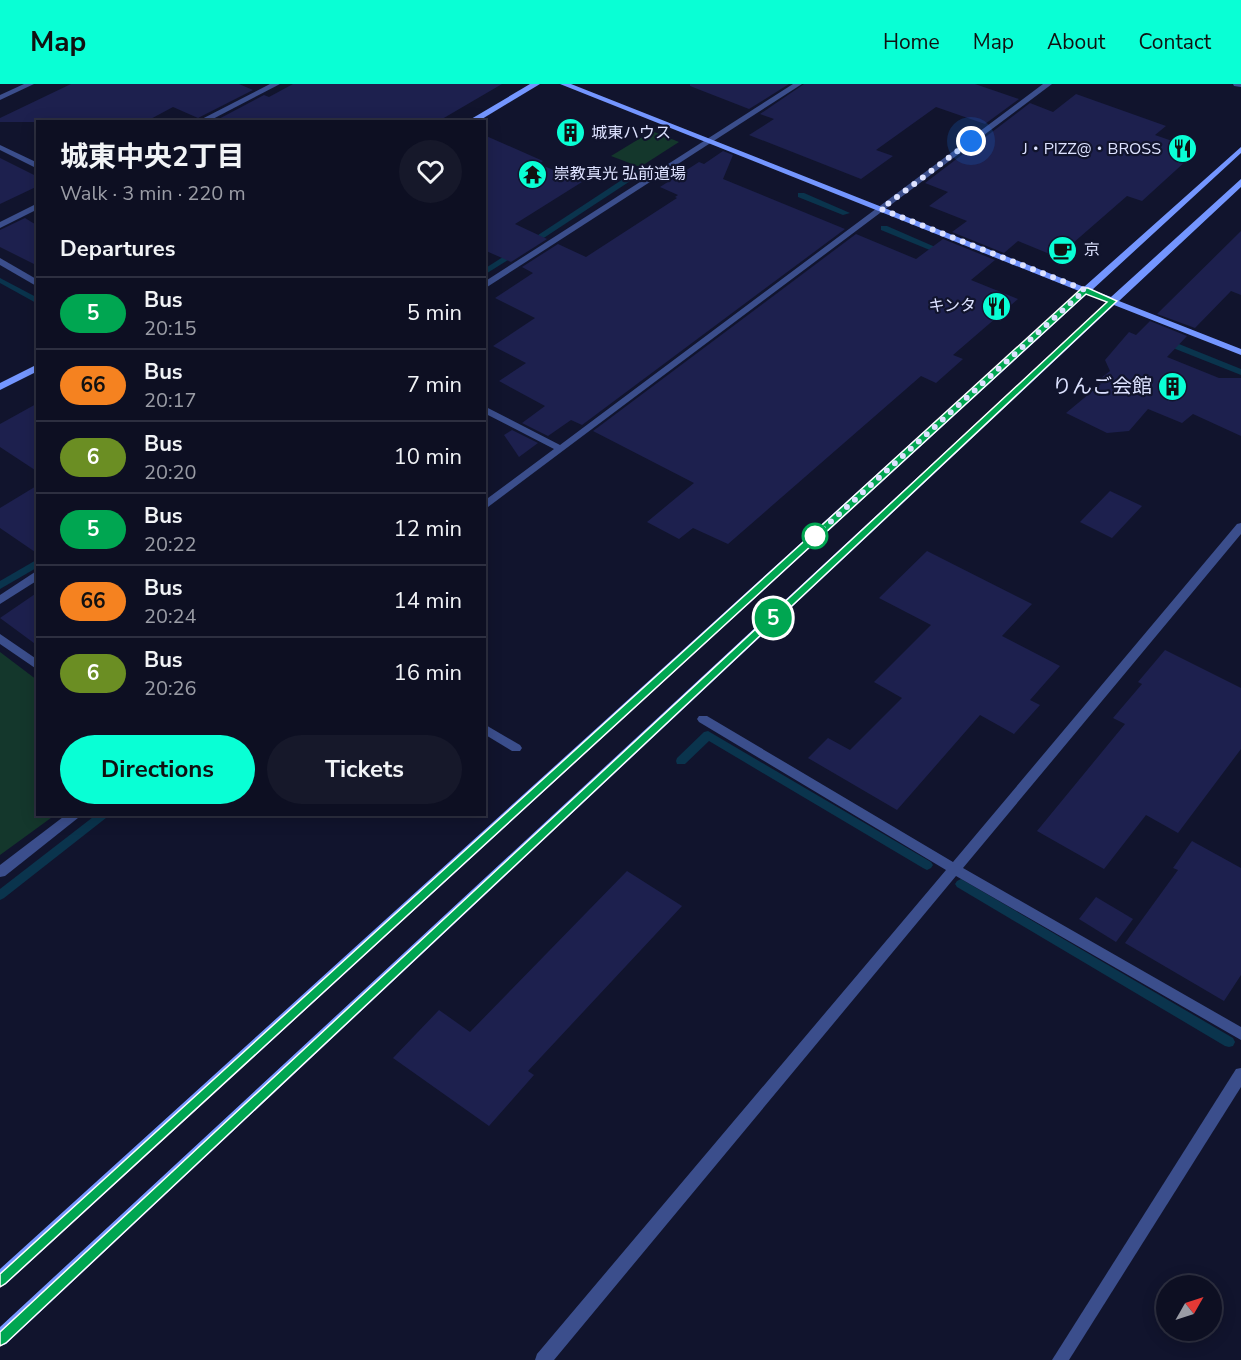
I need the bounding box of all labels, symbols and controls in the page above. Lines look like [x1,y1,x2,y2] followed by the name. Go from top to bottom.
[30,23,86,61] text: Map
[883,28,940,56] text: Home
[973,28,1014,56] text: Map
[1047,28,1105,56] text: About
[1138,28,1211,56] text: Contact
[554,117,586,149] building icon: 城東ハウス
[591,122,671,144] place label: 城東ハウス
[956,126,986,156] your location
[1166,133,1198,165] restaurant icon: J・PIZZ@・BROSS
[60,138,245,176] text: 城東中央2丁目
[1021,138,1161,160] place label: J・PIZZ@・BROSS
[399,140,462,203] button: heart
[517,158,549,190] temple icon: 崇教真光 弘前道場
[554,163,686,185] place label: 崇教真光 弘前道場
[60,180,246,207] text: Walk · 3 min · 220 m
[60,234,175,264] text: Departures
[1047,234,1079,266] cafe icon: 京
[1084,239,1100,261] place label: 京
[144,285,183,315] text: Bus
[981,290,1013,322] restaurant icon: キンタ
[928,295,976,317] place label: キンタ
[407,298,462,328] text: 5 min
[87,299,99,327] text: 5
[144,315,197,342] text: 20:15
[144,357,183,387] text: Bus
[407,370,462,400] text: 7 min
[1157,370,1189,402] building icon: りんご会館
[80,371,106,399] text: 66
[1052,373,1152,400] place label: りんご会館
[144,387,197,414] text: 20:17
[144,429,183,459] text: Bus
[394,442,462,472] text: 10 min
[87,443,99,471] text: 6
[144,459,197,486] text: 20:20
[144,501,183,531] text: Bus
[394,514,462,544] text: 12 min
[87,515,99,543] text: 5
[802,523,828,549] unlabelled marker
[144,531,197,558] text: 20:22
[144,573,183,603] text: Bus
[394,586,462,616] text: 14 min
[80,587,106,615] text: 66
[754,598,792,638] line badge: 5
[144,603,197,630] text: 20:24
[767,604,779,632] text: 5
[144,645,183,675] text: Bus
[394,658,462,688] text: 16 min
[87,659,99,687] text: 6
[144,675,197,702] text: 20:26
[60,735,255,804] button: Directions
[267,735,462,804] button: Tickets
[1156,1275,1222,1341] north arrow
[1156,1275,1222,1341] map controls

